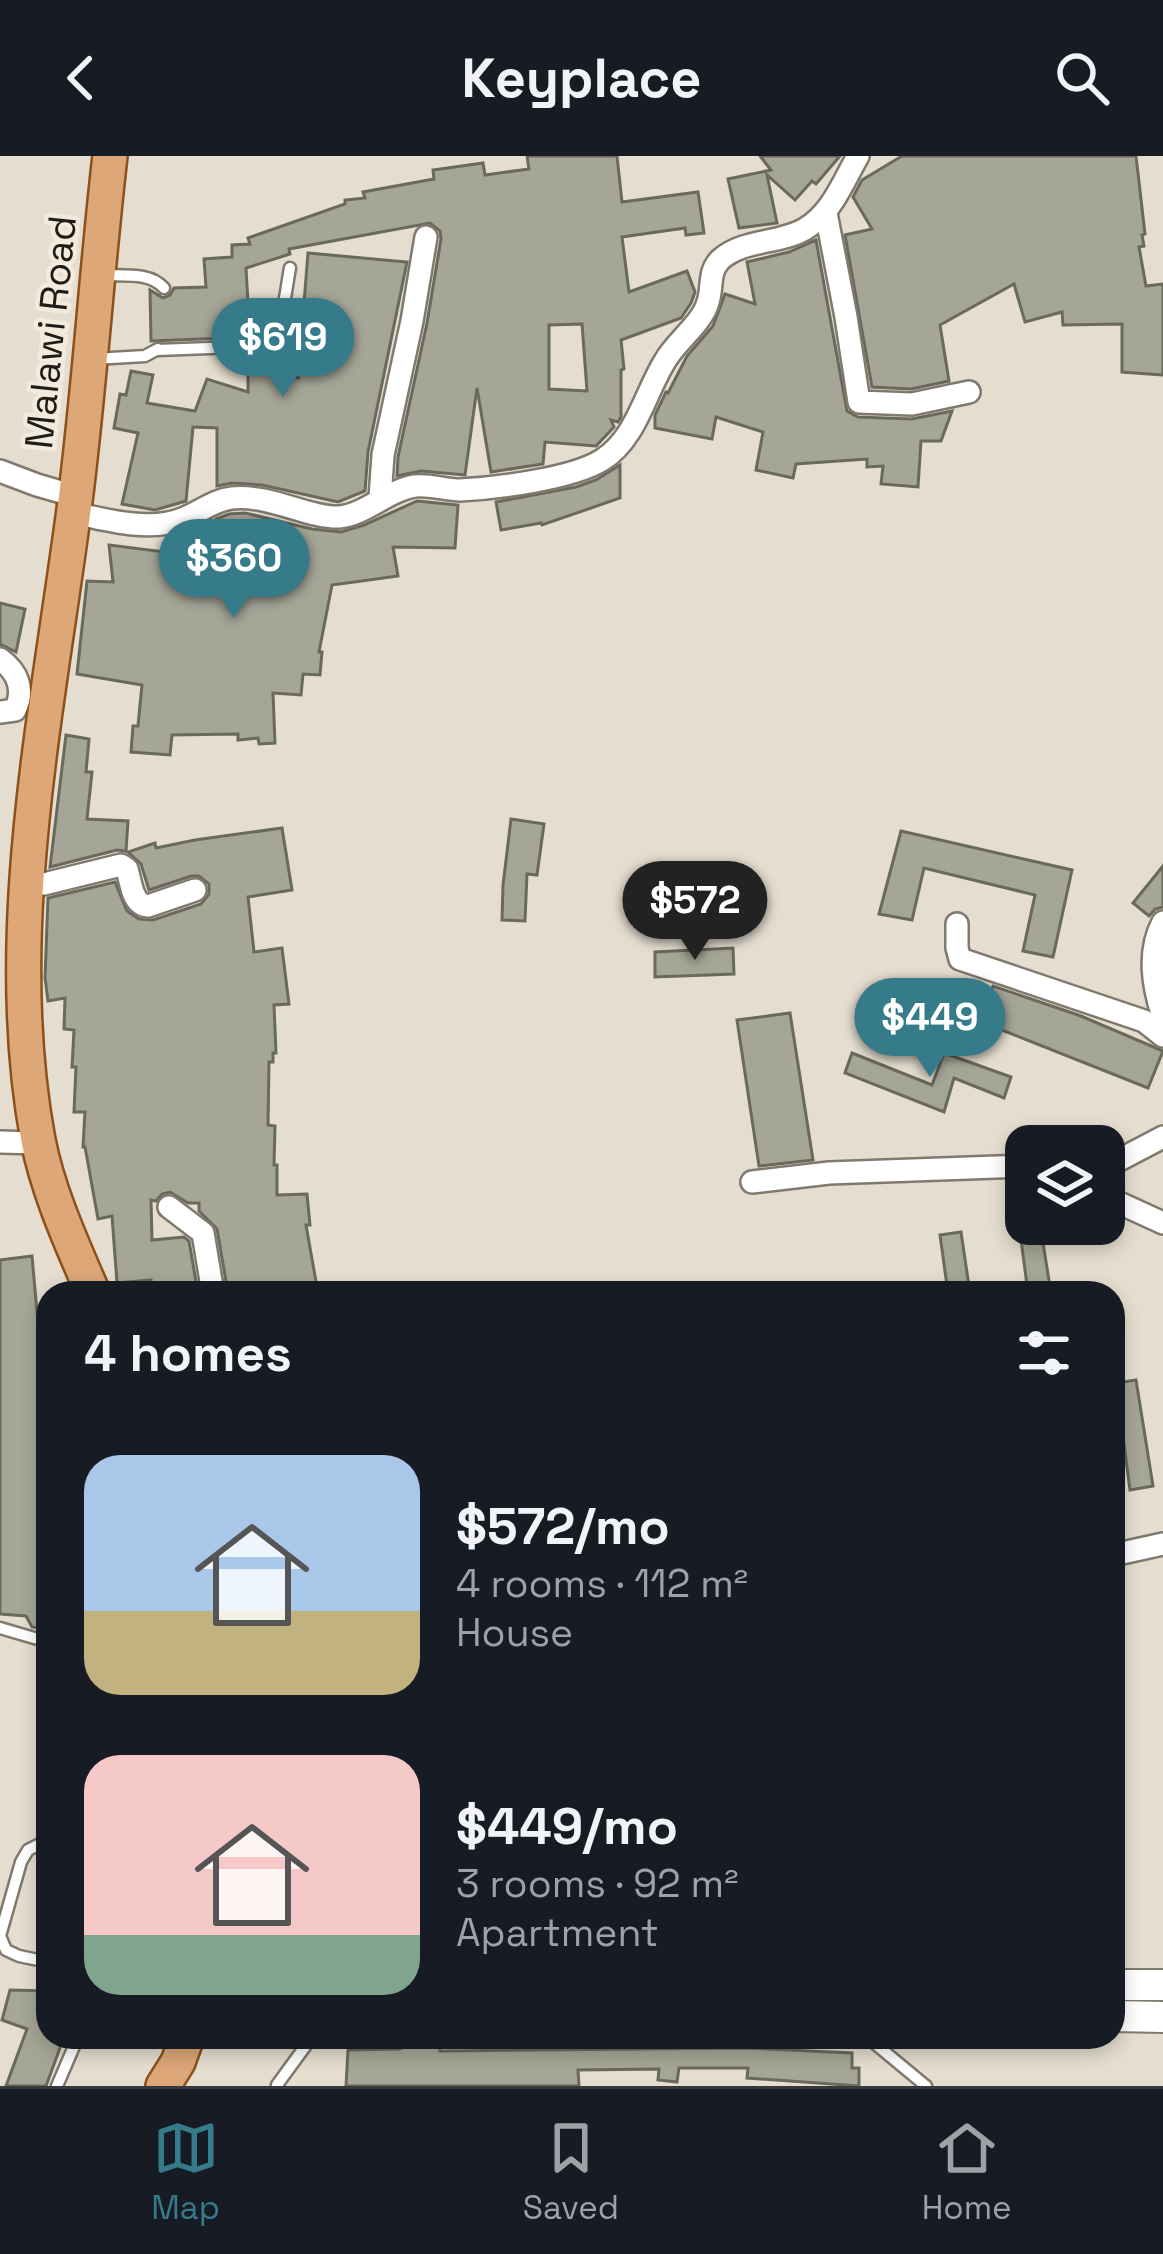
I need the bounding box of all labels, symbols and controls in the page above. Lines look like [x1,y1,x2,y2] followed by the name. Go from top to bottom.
[462,44,701,113] text: Keyplace
[48,45,114,111] icon: back
[1049,45,1115,111] icon: search
[14,213,87,451] street label: Malawi Road
[212,298,354,400] pin: $619
[238,312,328,361] text: $619
[163,519,305,621] pin: $360
[186,533,282,582] text: $360
[624,861,766,963] pin: $572
[649,875,741,924] text: $572
[859,978,1001,1080] pin: $449
[881,992,979,1041] text: $449
[1005,1125,1125,1245] map controls
[1005,1125,1125,1245] button: layers
[1011,1320,1077,1386] icon: filters
[84,1321,292,1386] text: 4 homes
[456,1494,670,1559] text: $572/mo
[180,1503,324,1647] icon: home
[456,1559,748,1608] text: 4 rooms · 112 m²
[456,1608,573,1657] text: House
[456,1794,678,1859] text: $449/mo
[180,1803,324,1947] icon: home
[456,1859,738,1908] text: 3 rooms · 92 m²
[456,1908,659,1957] text: Apartment
[151,2115,220,2229] tab: Map
[523,2115,619,2229] tab: Saved
[922,2115,1012,2229] tab: Home

